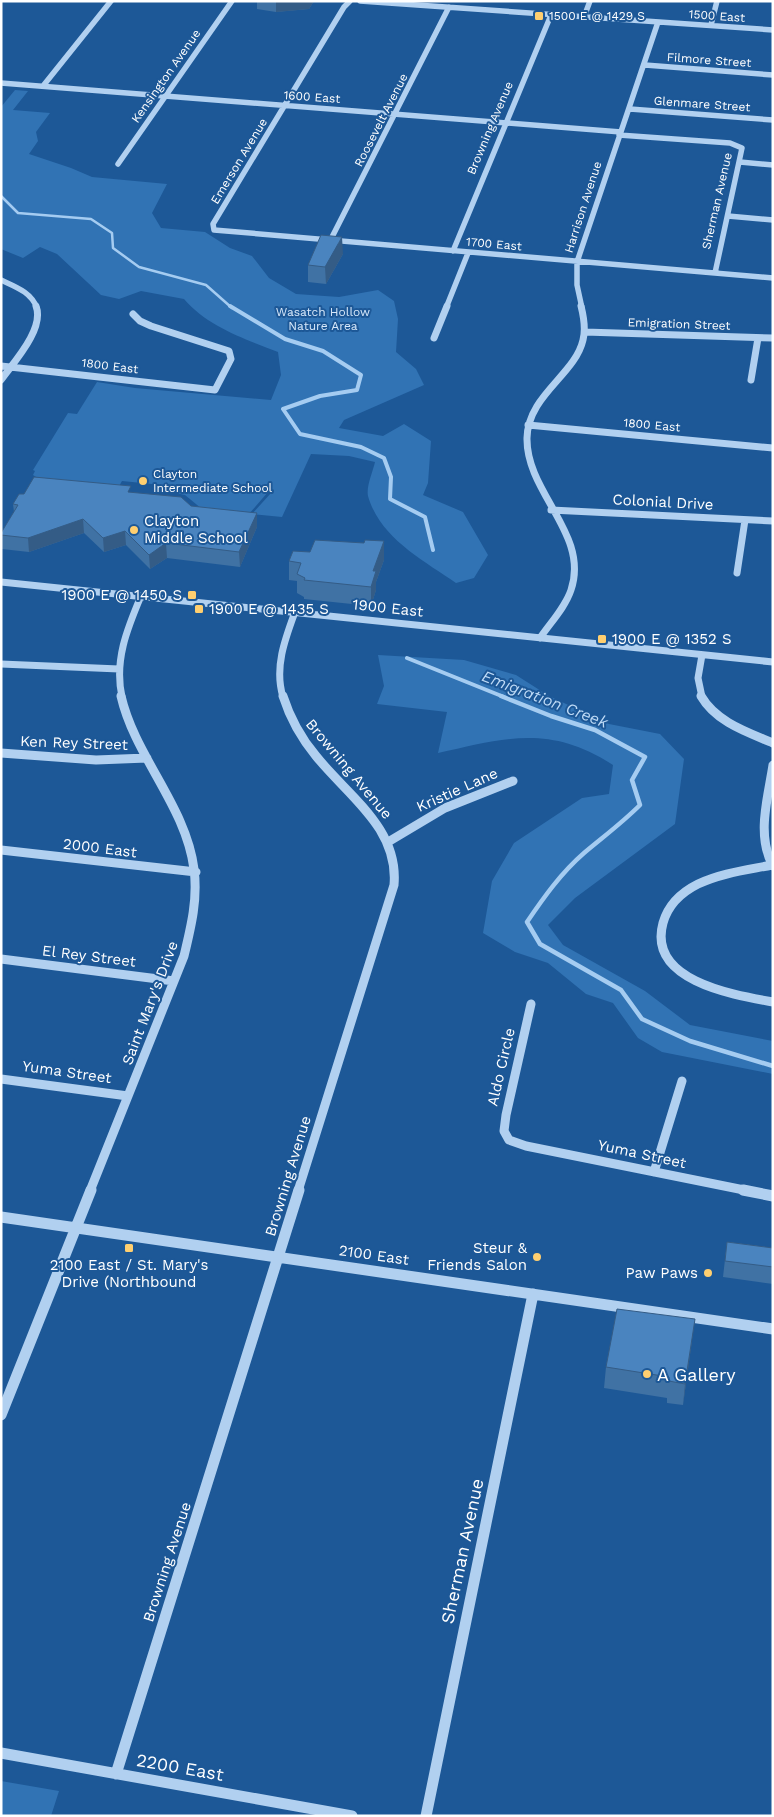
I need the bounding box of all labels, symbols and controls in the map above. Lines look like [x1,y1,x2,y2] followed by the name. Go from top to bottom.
[688,7,746,25] street label: 1500 East
[549,9,645,23] place label: 1500 E @ 1429 S
[533,10,545,22] marker: 1500 E @ 1429 S
[128,27,204,125] street label: Kensington Avenue
[666,50,752,70] street label: Filmore Street
[351,71,411,169] street label: Roosevelt Avenue
[464,79,516,177] street label: Browning Avenue
[283,88,341,106] street label: 1600 East
[653,94,751,114] street label: Glenmare Street
[208,115,270,206] street label: Emerson Avenue
[699,151,735,251] street label: Sherman Avenue
[562,159,604,255] street label: Harrison Avenue
[465,235,523,253] street label: 1700 East
[276,305,370,333] park label: Wasatch Hollow Nature Area
[627,315,731,333] street label: Emigration Street
[81,356,139,376] street label: 1800 East
[623,416,681,434] street label: 1800 East
[153,467,273,495] place label: Clayton Intermediate School
[137,475,149,487] marker: Clayton Intermediate School
[612,490,714,514] street label: Colonial Drive
[144,512,248,547] place label: Clayton Middle School
[128,524,140,536] marker: Clayton Middle School
[61,586,182,604] place label: 1900 E @ 1450 S
[186,589,198,601] marker: 1900 E @ 1450 S
[352,595,425,621] street label: 1900 East
[209,600,329,618] place label: 1900 E @ 1435 S
[193,603,205,615] marker: 1900 E @ 1435 S
[612,630,732,648] place label: 1900 E @ 1352 S
[596,633,608,645] marker: 1900 E @ 1352 S
[479,666,612,732] water label: Emigration Creek
[302,715,396,823] street label: Browning Avenue
[20,732,129,754] street label: Ken Rey Street
[413,764,501,816] street label: Kristie Lane
[62,835,139,862] street label: 2000 East
[118,939,182,1067] street label: Saint Mary's Drive
[41,941,138,971] street label: El Rey Street
[483,1026,519,1108] street label: Aldo Circle
[21,1057,113,1087] street label: Yuma Street
[261,1114,315,1238] street label: Browning Avenue
[596,1136,688,1172] street label: Yuma Street
[427,1239,528,1274] place label: Steur & Friends Salon
[338,1241,411,1269] street label: 2100 East
[123,1242,135,1254] marker: 2100 East / St. Mary's Drive (Northbound
[531,1251,543,1263] marker: Steur & Friends Salon
[50,1256,208,1291] place label: 2100 East / St. Mary's Drive (Northbound
[625,1264,698,1282] place label: Paw Paws
[702,1267,714,1279] marker: Paw Paws
[657,1364,736,1385] place label: A Gallery
[641,1368,653,1380] marker: A Gallery
[436,1476,488,1626] street label: Sherman Avenue
[139,1500,195,1624] street label: Browning Avenue
[135,1749,226,1785] street label: 2200 East

